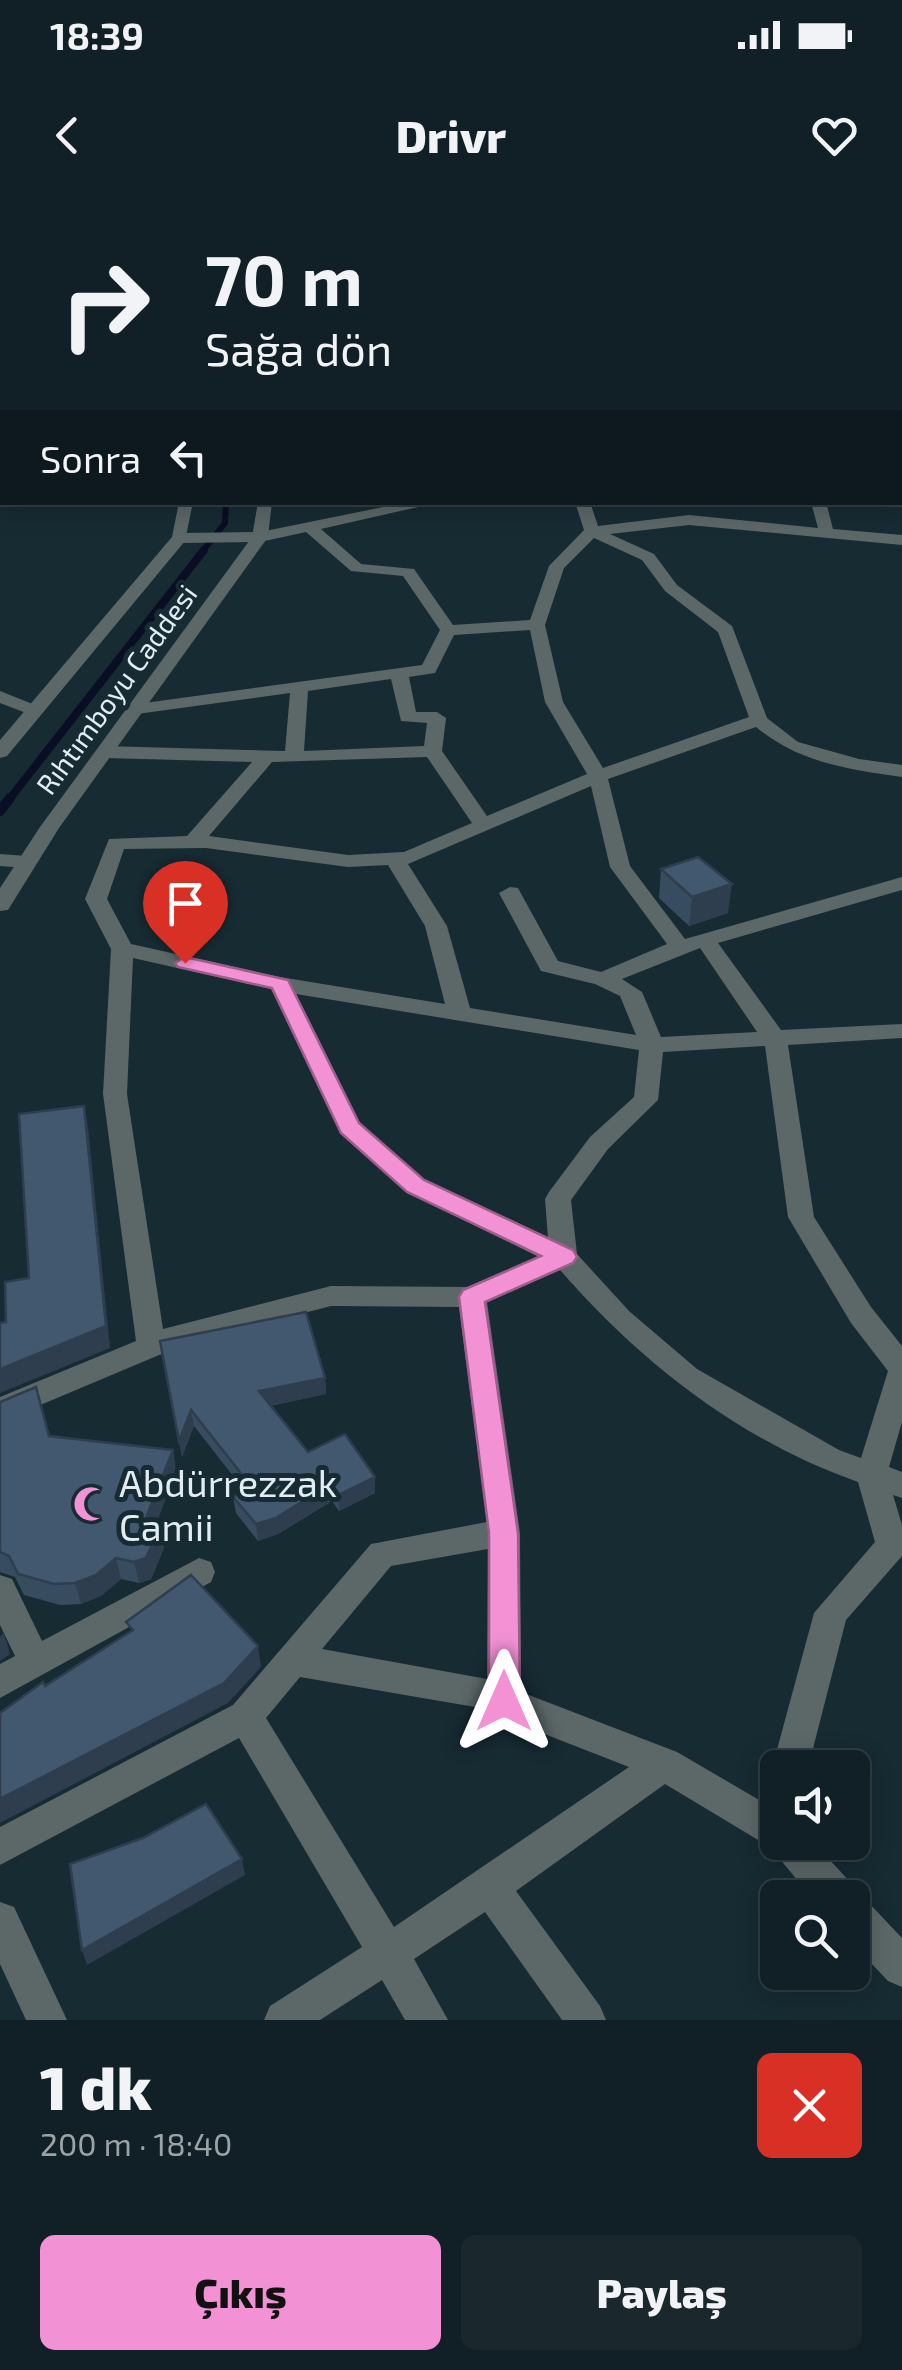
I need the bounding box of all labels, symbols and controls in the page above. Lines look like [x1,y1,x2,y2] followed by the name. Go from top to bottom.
[50,12,144,58] text: 18:39
[40,108,95,163] icon: back
[396,108,506,162] text: Drivr
[807,108,862,163] icon: heart
[205,236,363,320] text: 70 m
[40,240,170,370] icon: right
[205,321,392,375] text: Sağa dön
[161,430,216,485] icon: left
[40,435,141,481] text: Sonra
[28,577,204,801] street label: Rıhtımboyu Caddesi
[143,861,228,964] pin
[158,876,213,931] icon: arrive
[119,1459,337,1549] place label: Abdürrezzak Camii
[72,1485,110,1523] mosque icon: Abdürrezzak Camii
[452,1649,556,1753] position arrow
[760,1750,870,1990] map controls
[760,1750,870,1860] button: sound
[760,1880,870,1990] button: search
[40,2050,152,2122] text: 1 dk
[757,2053,862,2158] button: close
[40,2124,232,2162] text: 200 m · 18:40
[40,2235,441,2350] button: Çıkış
[461,2235,862,2350] button: Paylaş

